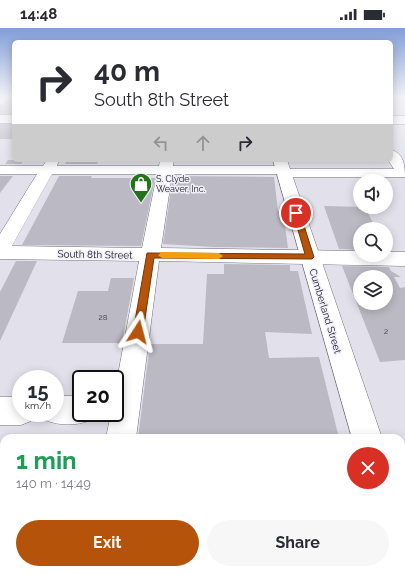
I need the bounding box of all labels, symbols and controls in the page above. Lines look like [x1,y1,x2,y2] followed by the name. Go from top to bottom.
[20,5,57,23] text: 14:48
[94,55,160,88] text: 40 m
[28,56,80,108] icon: right
[94,89,229,110] text: South 8th Street
[150,132,172,154] icon: left
[192,132,214,154] icon: ahead
[234,132,256,154] icon: right
[128,171,154,204] shop icon: S. Clyde Weaver, Inc.
[156,174,206,194] place label: S. Clyde Weaver, Inc.
[353,174,393,310] map controls
[353,174,393,214] button: sound
[279,196,313,230] pin
[285,202,307,224] icon: arrive
[353,222,393,262] button: search
[57,248,133,261] street label: South 8th Street
[307,267,344,355] street label: Cumberland Street
[353,270,393,310] button: layers
[117,311,159,353] position arrow
[99,312,108,322] house number: 28
[384,326,388,336] house number: 2
[72,370,124,422] speed limit sign: 20
[28,379,48,403] text: 15
[25,400,51,411] text: km/h
[16,446,77,475] text: 1 min
[347,447,389,489] button: close
[16,476,91,491] text: 140 m · 14:49
[16,520,199,566] button: Exit
[207,520,389,566] button: Share

